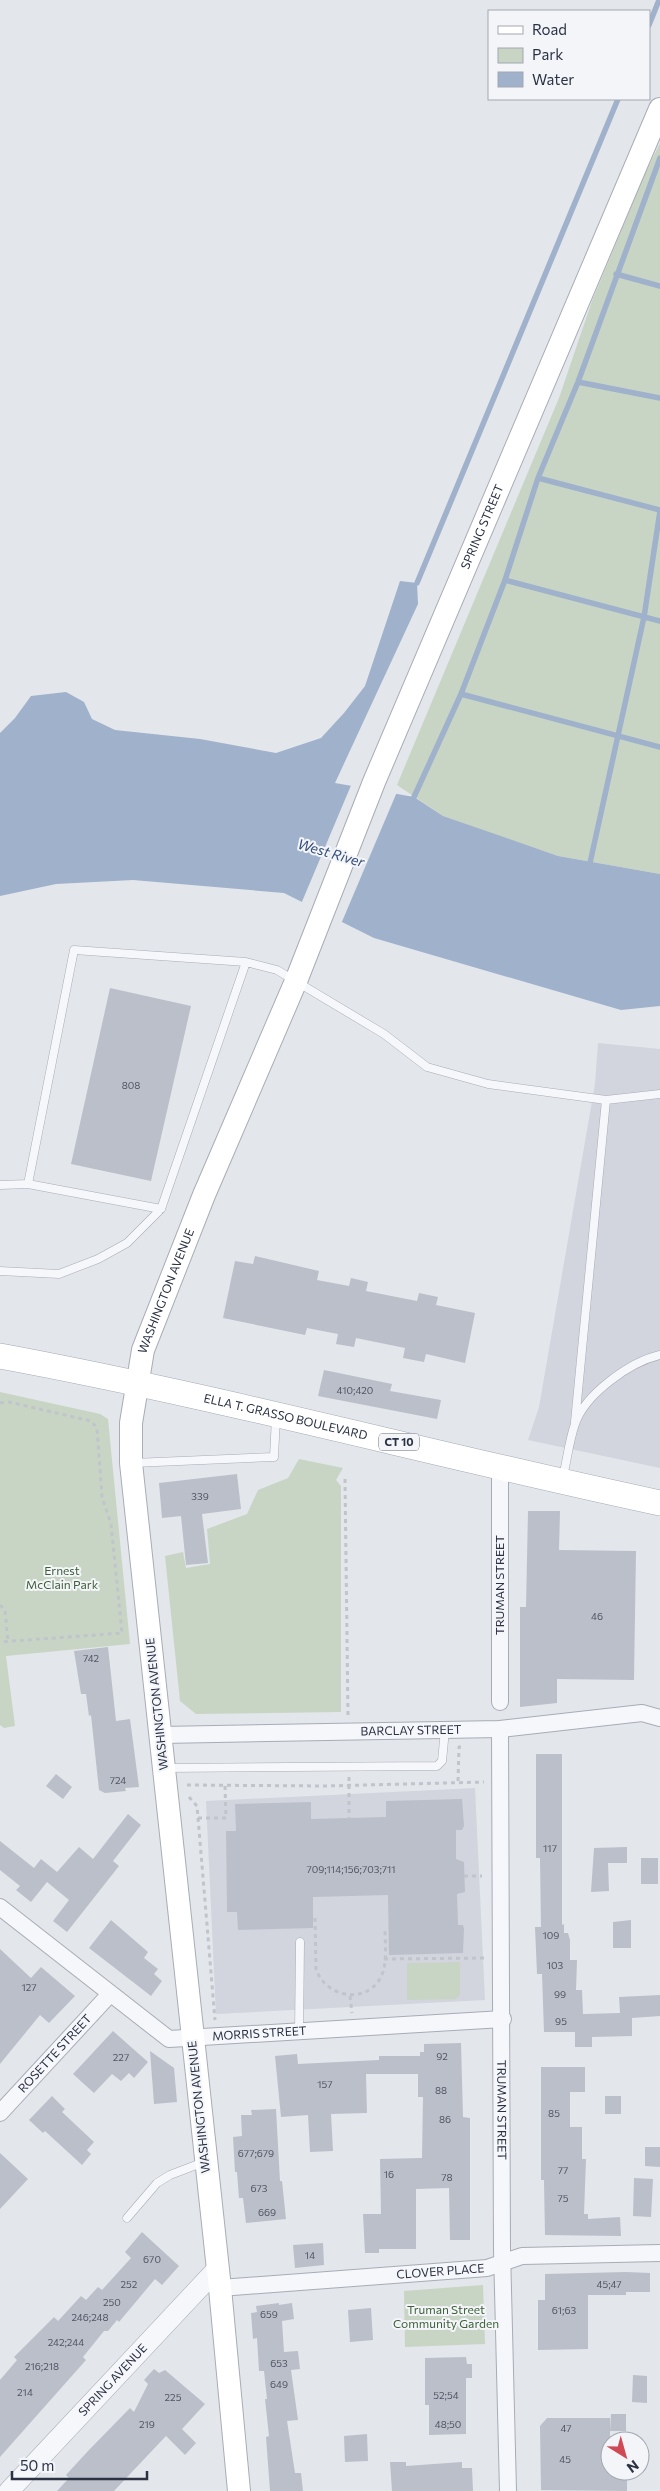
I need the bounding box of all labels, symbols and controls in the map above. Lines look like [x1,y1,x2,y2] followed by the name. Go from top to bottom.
[488,10,650,100] legend
[532,20,567,38] text: Road
[532,45,563,63] text: Park
[532,70,574,88] text: Water
[457,482,506,571] street label: SPRING STREET
[296,835,367,870] water label: West River
[122,1079,140,1091] house number: 808
[134,1226,196,1355] street label: WASHINGTON AVENUE
[337,1384,373,1396] house number: 410;420
[203,1390,369,1442] street label: ELLA T. GRASSO BOULEVARD
[379,1434,419,1450] road number: CT 10
[191,1490,209,1502] house number: 339
[492,1535,506,1635] street label: TRUMAN STREET
[26,1563,99,1591] park label: Ernest McClain Park
[591,1610,603,1622] house number: 46
[142,1637,170,1771] street label: WASHINGTON AVENUE
[83,1652,99,1664] house number: 742
[360,1722,462,1737] street label: BARCLAY STREET
[110,1774,126,1786] house number: 724
[543,1842,557,1854] house number: 117
[306,1863,396,1875] house number: 709;114;156;703;711
[543,1929,559,1941] house number: 109
[547,1959,564,1971] house number: 103
[21,1981,37,1993] house number: 127
[554,1988,566,2000] house number: 99
[15,2011,94,2095] street label: ROSETTE STREET
[555,2015,567,2027] house number: 95
[212,2023,307,2042] street label: MORRIS STREET
[184,2040,212,2174] street label: WASHINGTON AVENUE
[436,2050,448,2062] house number: 92
[113,2051,129,2063] house number: 227
[495,2060,510,2160] street label: TRUMAN STREET
[317,2078,333,2090] house number: 157
[435,2084,447,2096] house number: 88
[548,2107,560,2119] house number: 85
[439,2113,451,2125] house number: 86
[238,2147,274,2159] house number: 677;679
[558,2164,568,2176] house number: 77
[384,2168,394,2180] house number: 16
[441,2171,453,2183] house number: 78
[250,2182,268,2194] house number: 673
[558,2192,569,2204] house number: 75
[258,2206,276,2218] house number: 669
[305,2249,315,2261] house number: 14
[143,2253,161,2265] house number: 670
[396,2260,485,2281] street label: CLOVER PLACE
[121,2278,138,2290] house number: 252
[596,2278,622,2290] house number: 45;47
[103,2296,121,2308] house number: 250
[393,2302,499,2330] park label: Truman Street Community Garden
[552,2304,577,2316] house number: 61;63
[260,2308,278,2320] house number: 659
[71,2311,109,2323] house number: 246;248
[48,2336,84,2348] house number: 242;244
[75,2340,149,2418] street label: SPRING AVENUE
[270,2357,288,2369] house number: 653
[25,2360,59,2372] house number: 216;218
[270,2378,288,2390] house number: 649
[17,2386,33,2398] house number: 214
[433,2389,459,2401] house number: 52;54
[165,2391,182,2403] house number: 225
[139,2418,155,2430] house number: 219
[435,2418,461,2430] house number: 48;50
[560,2422,572,2434] house number: 47
[600,2431,650,2481] north arrow
[12,2448,148,2480] scale bar
[559,2453,571,2465] house number: 45
[20,2456,54,2474] text: 50 m
[624,2457,642,2477] text: N

